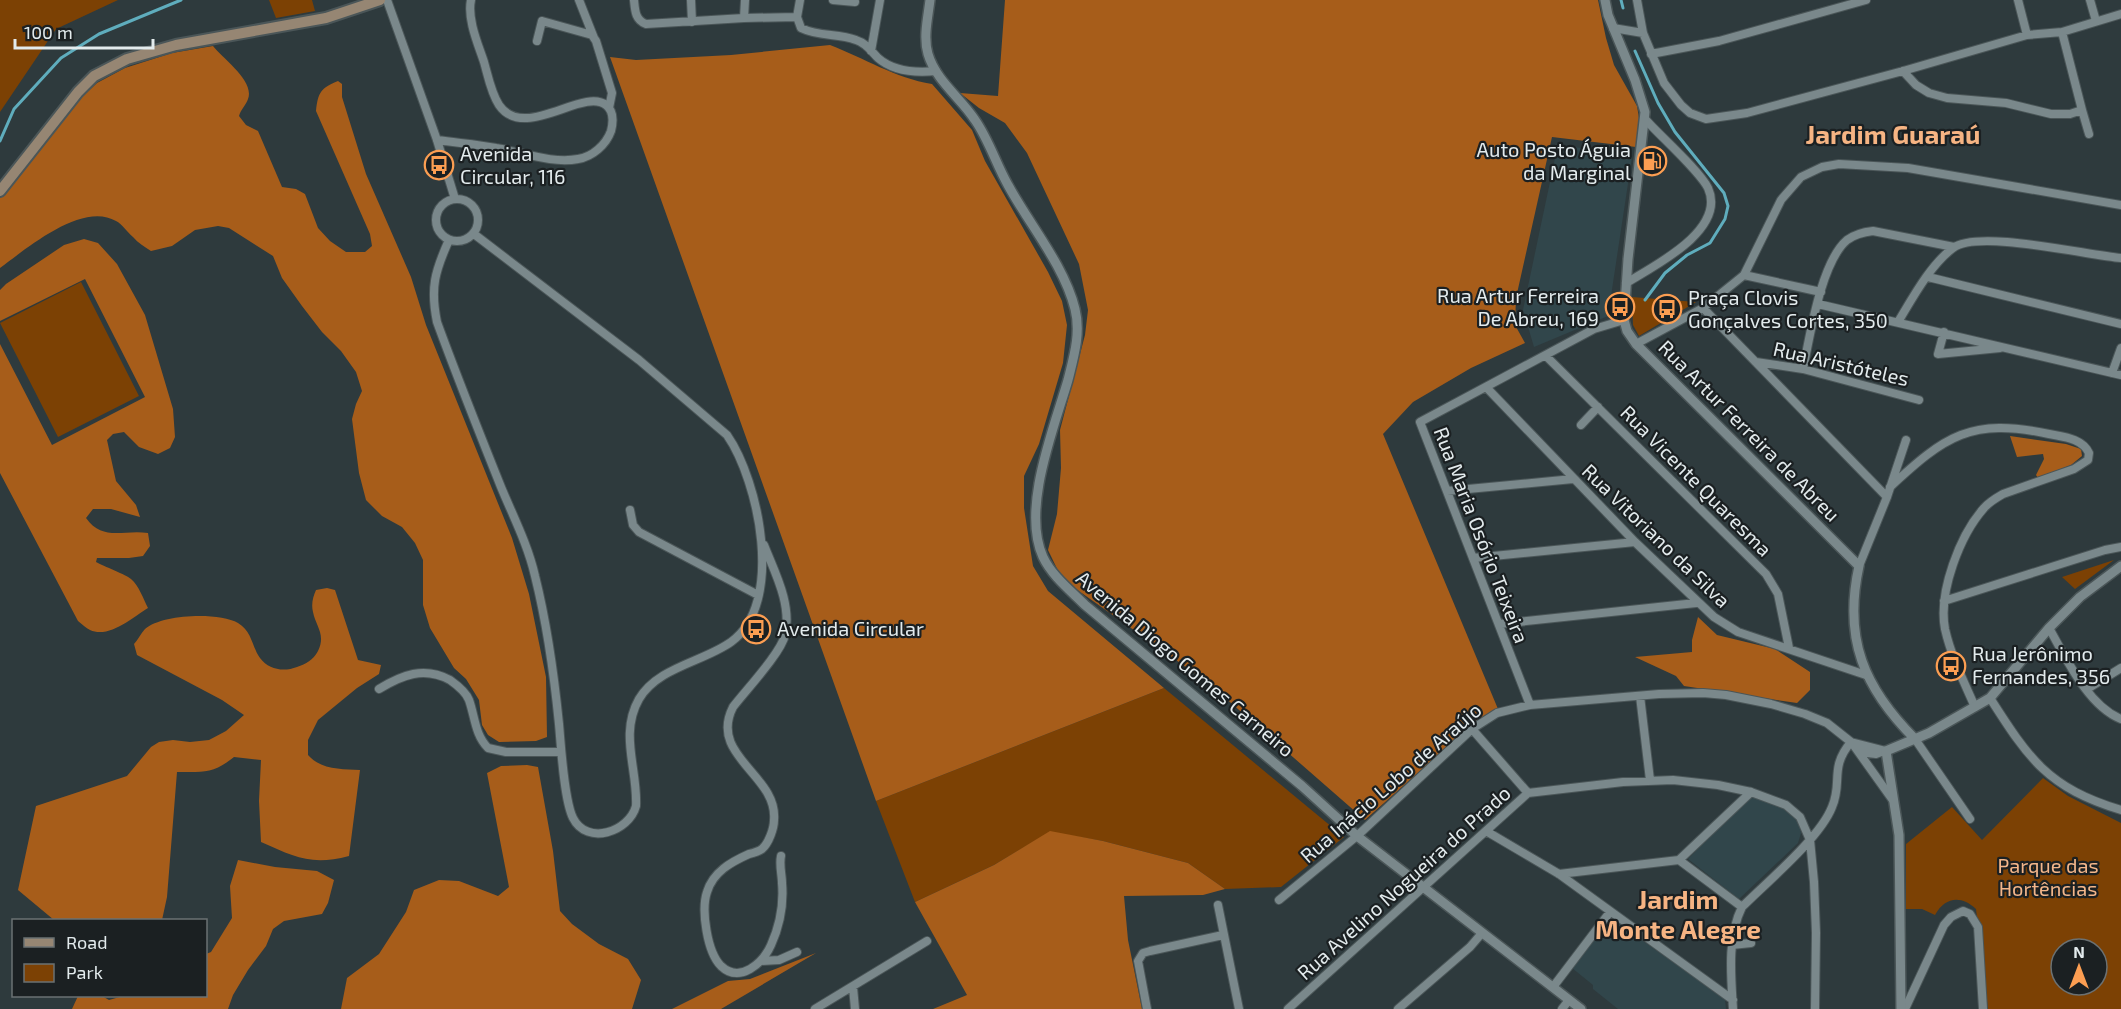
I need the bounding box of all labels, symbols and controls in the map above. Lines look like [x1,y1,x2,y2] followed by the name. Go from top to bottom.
[15,12,153,50] scale bar
[24,21,73,43] text: 100 m
[1805,118,1981,149] district label: Jardim Guaraú
[1477,137,1631,184] place label: Auto Posto Águia da Marginal
[460,141,566,188] place label: Avenida Circular, 116
[1636,145,1668,177] fuel station icon: Auto Posto Águia da Marginal
[423,149,455,181] bus stop icon: Avenida Circular, 116
[1437,283,1599,330] place label: Rua Artur Ferreira De Abreu, 169
[1688,285,1888,333] place label: Praça Clovis Gonçalves Cortes, 350
[1604,291,1636,323] bus stop icon: Rua Artur Ferreira De Abreu, 169
[1651,293,1683,325] bus stop icon: Praça Clovis Gonçalves Cortes, 350
[1654,335,1845,526] street label: Rua Artur Ferreira de Abreu
[1771,336,1911,390] street label: Rua Aristóteles
[1616,400,1777,561] street label: Rua Vicente Quaresma
[1430,423,1534,646] street label: Rua Maria Osório Teixeira
[1578,458,1736,612] street label: Rua Vitoriano da Silva
[1072,565,1299,761] street label: Avenida Diogo Gomes Carneiro
[740,613,772,645] bus stop icon: Avenida Circular
[777,616,924,640] place label: Avenida Circular
[1972,641,2110,688] place label: Rua Jerônimo Fernandes, 356
[1935,650,1967,682] bus stop icon: Rua Jerônimo Fernandes, 356
[1295,697,1486,867] street label: Rua Inácio Lobo de Araújo
[1292,780,1515,984] street label: Rua Avelino Nogueira do Prado
[1997,853,2099,900] park label: Parque das Hortências
[1595,883,1761,944] district label: Jardim Monte Alegre
[12,919,207,997] legend
[66,931,107,953] text: Road
[2049,937,2109,997] north arrow
[2073,942,2085,961] text: N
[66,961,103,983] text: Park

